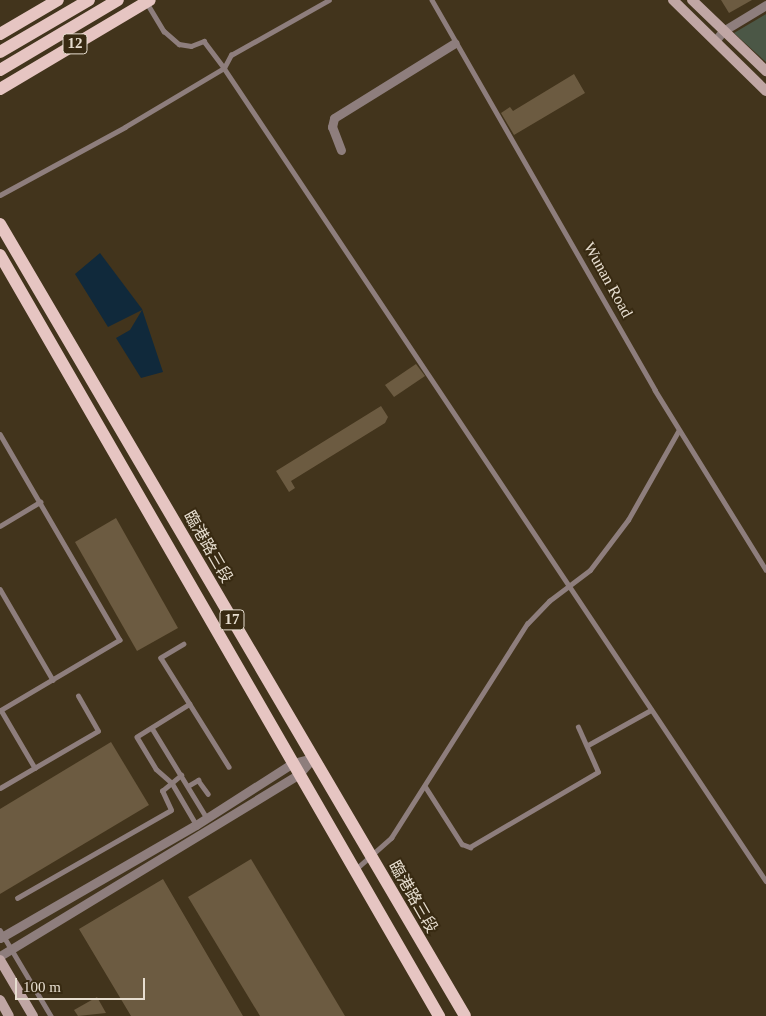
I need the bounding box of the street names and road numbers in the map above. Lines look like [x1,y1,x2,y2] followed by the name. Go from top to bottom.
[62,32,88,56] road number: 12
[579,239,637,321] street label: Wunan Road
[180,508,236,586] street label: 臨港路三段
[220,608,244,632] road number: 17
[385,858,441,936] street label: 臨港路三段

